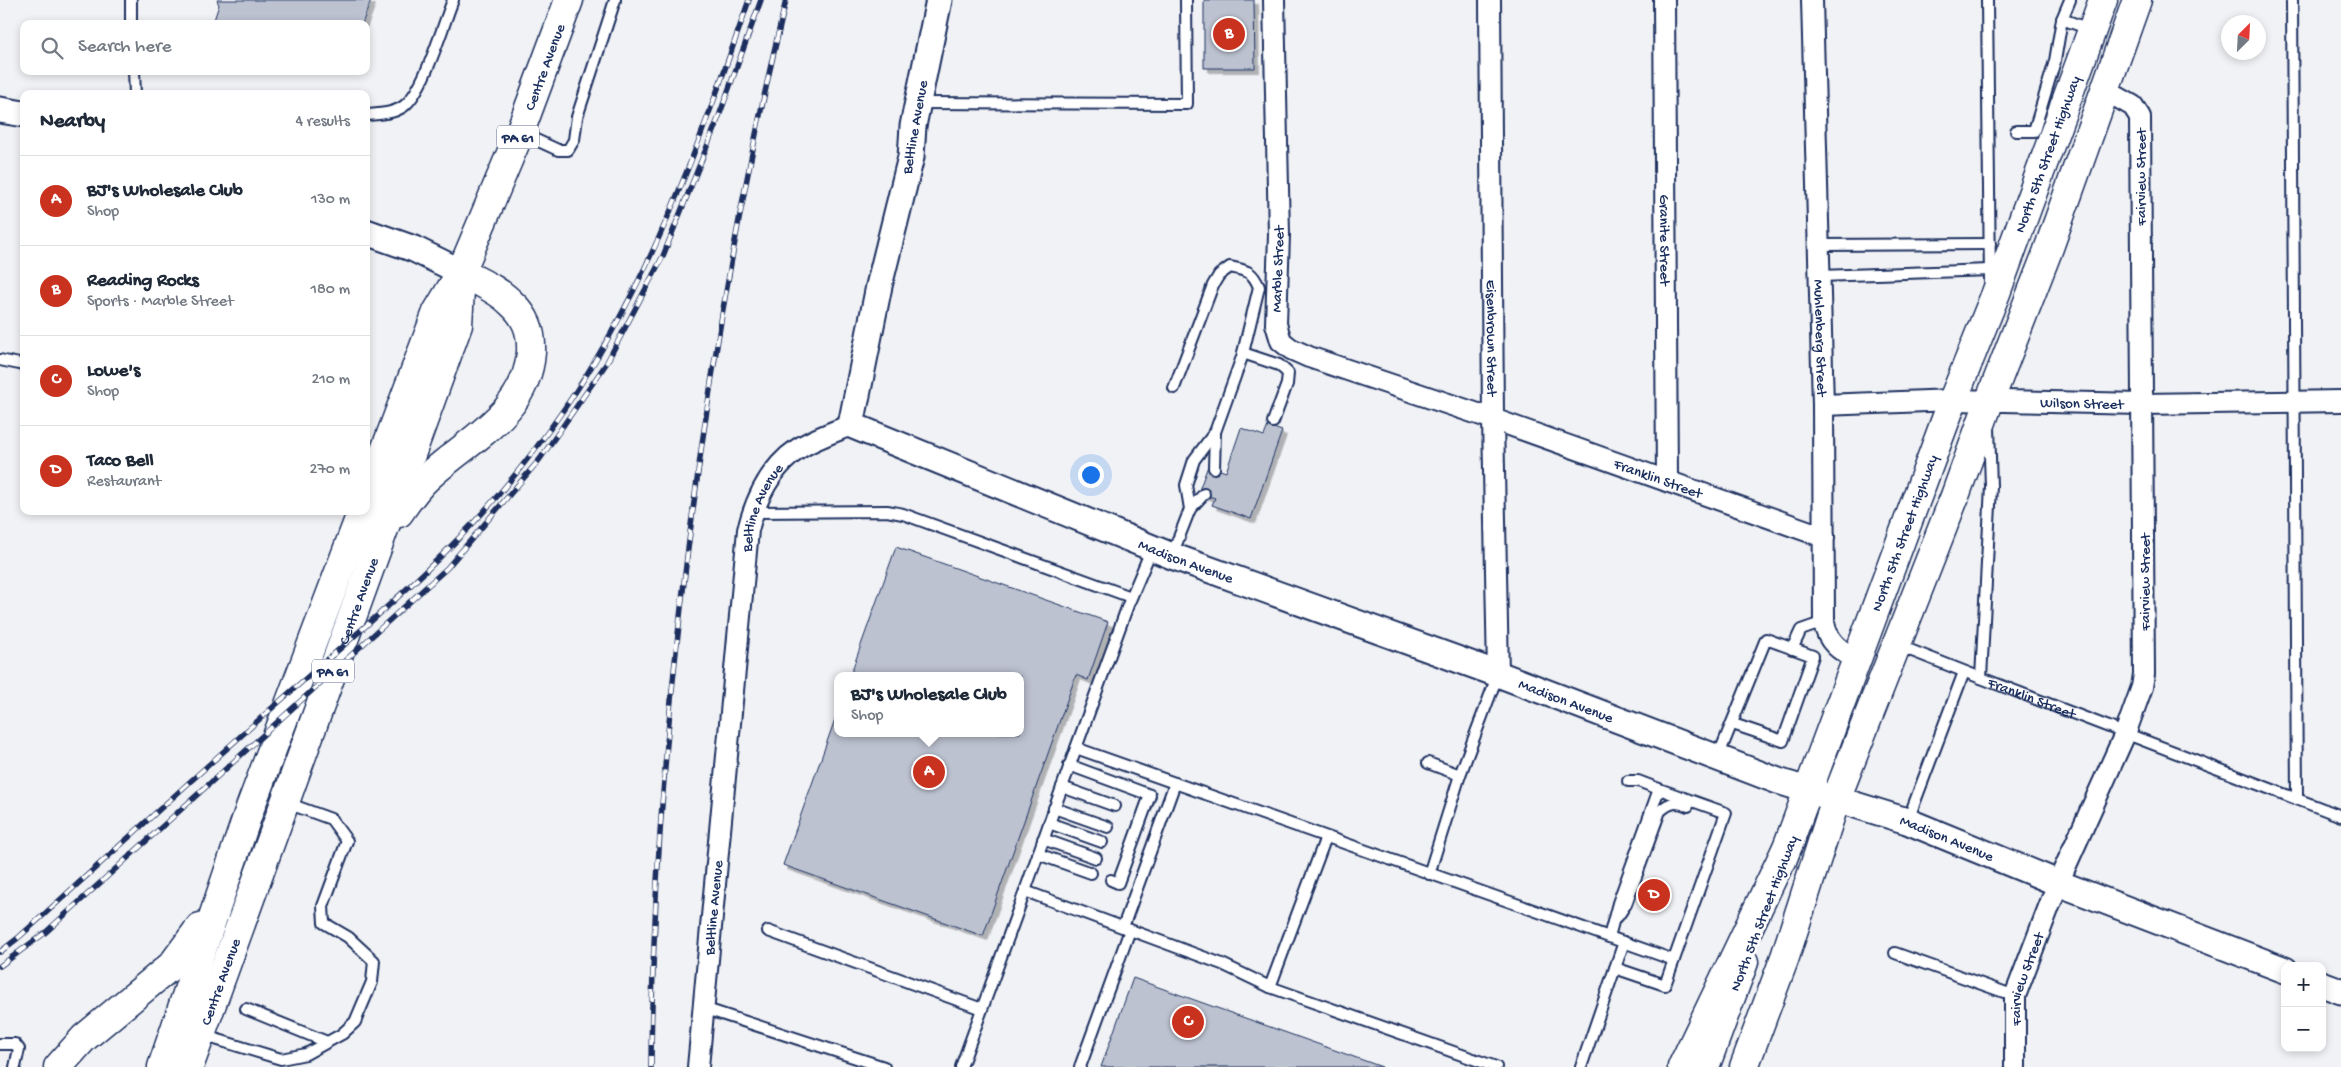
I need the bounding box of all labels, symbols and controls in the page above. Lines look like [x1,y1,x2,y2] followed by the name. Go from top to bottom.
[1213,15,1245,53] pin: B
[2221,15,2266,60] north arrow
[20,20,370,75] search box
[522,22,570,113] street label: Centre Avenue
[38,34,66,62] icon: search
[78,36,172,59] text: Search here
[2012,73,2086,236] street label: North 5th Street Highway
[899,79,933,177] street label: Beltline Avenue
[40,110,105,135] text: Nearby
[295,113,350,132] text: 4 results
[497,125,539,148] road number: PA 61
[2133,126,2151,227] street label: Fairview Street
[87,180,243,203] text: BJ's Wholesale Club
[51,191,61,210] text: A
[311,191,350,210] text: 130 m
[1654,194,1673,287] street label: Granite Street
[87,203,119,222] text: Shop
[1268,224,1290,313] street label: Marble Street
[87,270,199,293] text: Reading Rocks
[1809,279,1830,398] street label: Muhlenberg Street
[1481,280,1500,398] street label: Eisenbrown Street
[52,281,60,300] text: B
[311,281,350,300] text: 180 m
[87,293,234,312] text: Sports · Marble Street
[87,360,140,383] text: Lowe's
[52,371,60,390] text: C
[311,371,350,390] text: 210 m
[87,383,119,402] text: Shop
[2040,395,2126,415] street label: Wilson Street
[87,450,154,473] text: Taco Bell
[1868,452,1943,614] street label: North 5th Street Highway
[1610,455,1706,504] street label: Franklin Street
[739,460,788,554] street label: Beltline Avenue
[51,461,61,480] text: D
[310,461,350,480] text: 270 m
[1078,462,1104,488] your location
[87,473,161,492] text: Restaurant
[2137,531,2155,632] street label: Fairview Street
[1135,536,1236,589] street label: Madison Avenue
[336,555,384,647] street label: Centre Avenue
[312,659,354,682] road number: PA 61
[834,672,1024,737] popup
[1984,674,2080,725] street label: Franklin Street
[1516,676,1616,728] street label: Madison Avenue
[851,684,1007,707] text: BJ's Wholesale Club
[851,707,883,726] text: Shop
[913,753,945,791] pin: A
[1897,812,1996,867] street label: Madison Avenue
[1727,833,1803,994] street label: North 5th Street Highway
[701,859,728,957] street label: Beltline Avenue
[1638,876,1670,914] pin: D
[2008,928,2050,1027] street label: Fairview Street
[198,936,246,1028] street label: Centre Avenue
[2281,962,2326,1052] map controls
[2281,962,2326,1007] button: +
[1172,1003,1204,1041] pin: C
[2281,1007,2326,1052] button: −

